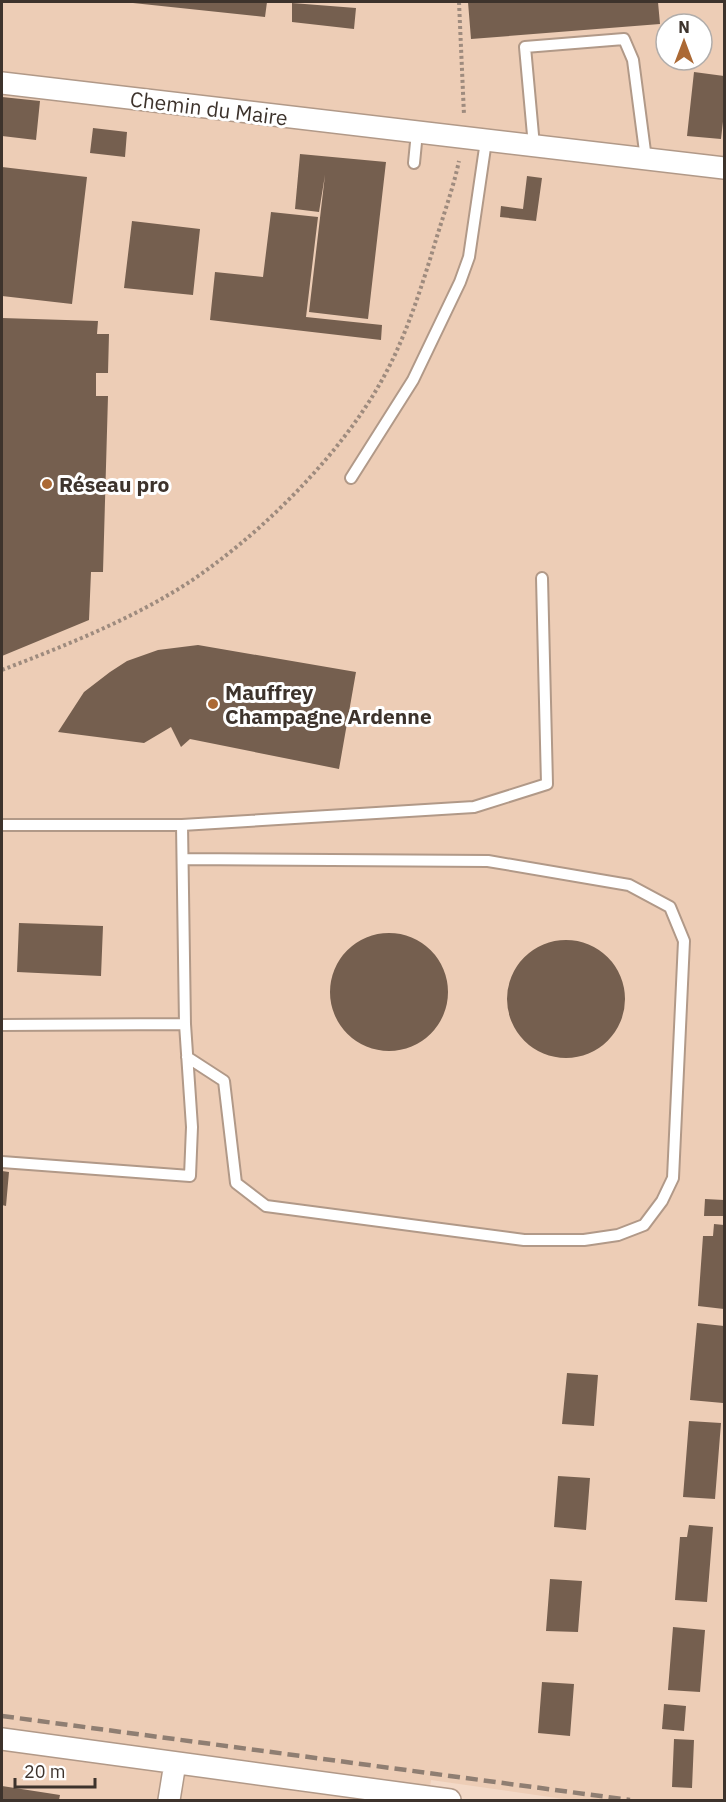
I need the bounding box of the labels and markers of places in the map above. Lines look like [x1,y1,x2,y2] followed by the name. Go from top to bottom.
[59,470,170,498] place label: Réseau pro
[40,477,54,491] marker: Réseau pro
[225,678,432,730] place label: Mauffrey Champagne Ardenne
[206,697,220,711] marker: Mauffrey Champagne Ardenne

